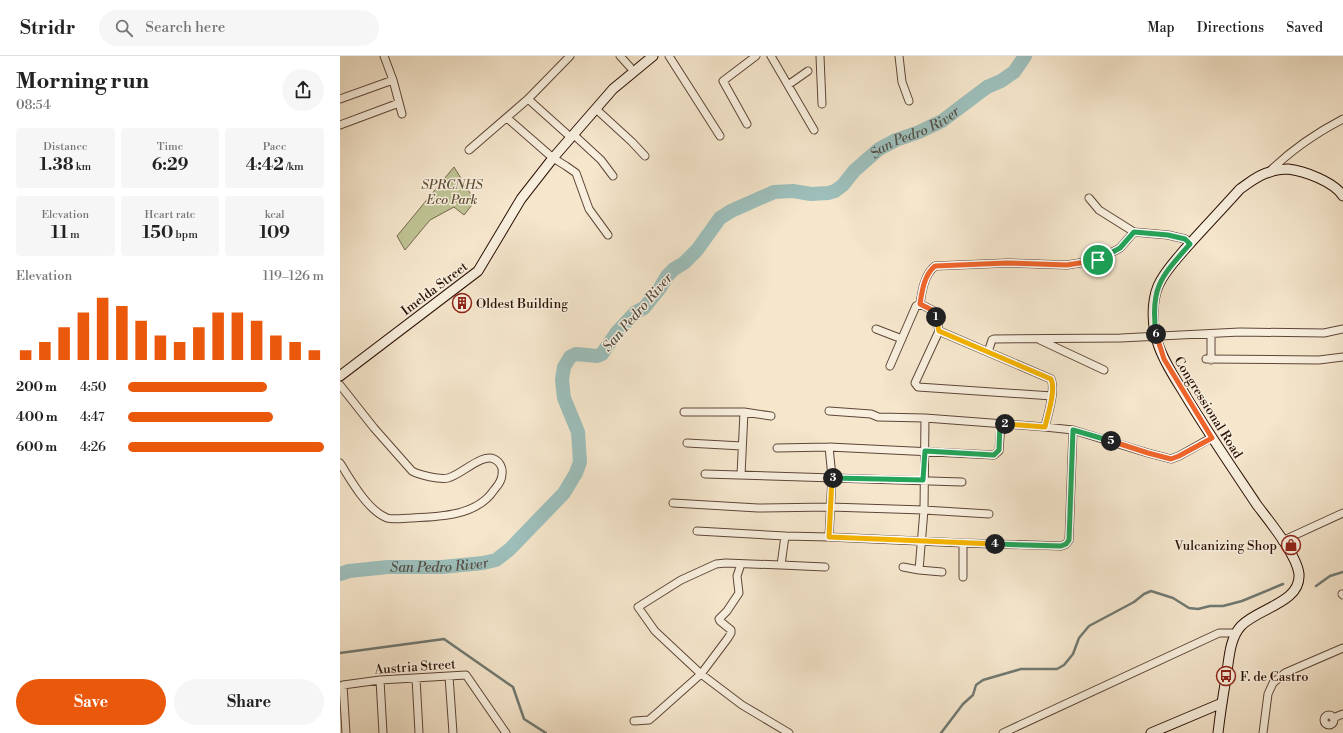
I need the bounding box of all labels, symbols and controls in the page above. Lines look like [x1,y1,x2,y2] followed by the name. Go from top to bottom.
[99,10,379,46] search box
[20,16,75,40] text: Stridr
[113,17,135,39] icon: search
[145,18,225,37] text: Search here
[1147,19,1175,37] text: Map
[1197,19,1264,37] text: Directions
[1286,19,1323,37] text: Saved
[16,68,149,95] text: Morning run
[282,69,324,111] button: share
[16,97,51,113] text: 08:54
[866,102,964,163] water label: San Pedro River
[43,140,88,154] text: Distance
[157,140,183,154] text: Time
[263,140,286,154] text: Pace
[39,154,74,176] text: 1.38
[152,154,188,176] text: 6:29
[246,154,284,176] text: 4:42
[74,160,91,174] text: km
[284,160,304,174] text: /km
[421,177,483,208] park label: SPRCNHS Eco Park
[42,208,89,222] text: Elevation
[145,208,195,222] text: Heart rate
[265,208,285,222] text: kcal
[51,222,68,244] text: 11
[142,222,173,244] text: 150
[259,222,290,244] text: 109
[68,228,80,242] text: m
[173,228,198,242] text: bpm
[1081,243,1115,277] pin
[1087,249,1109,271] icon: arrive
[398,258,471,319] street label: Imelda Street
[16,268,72,284] text: Elevation
[263,268,324,284] text: 119–126 m
[599,269,677,356] water label: San Pedro River
[451,292,473,314] building icon: Oldest Building
[476,296,568,312] place label: Oldest Building
[926,307,946,327] pin: 1
[933,310,939,324] text: 1
[1146,324,1166,344] pin: 6
[1153,327,1159,341] text: 6
[1170,354,1246,462] street label: Congressional Road
[16,379,57,395] text: 200 m
[80,379,106,395] text: 4:50
[16,409,58,425] text: 400 m
[80,409,104,425] text: 4:47
[995,414,1015,434] pin: 2
[1002,417,1008,431] text: 2
[1101,431,1121,451] pin: 5
[1108,434,1114,448] text: 5
[16,439,57,455] text: 600 m
[80,439,106,455] text: 4:26
[823,468,843,488] pin: 3
[830,471,836,485] text: 3
[985,534,1005,554] pin: 4
[1280,534,1302,556] shop icon: Vulcanizing Shop
[991,537,999,551] text: 4
[1173,538,1277,554] place label: Vulcanizing Shop
[390,554,491,577] water label: San Pedro River
[373,656,457,678] street label: Austria Street
[1215,665,1237,687] bus stop icon: F. de Castro
[1240,669,1308,685] place label: F. de Castro
[16,679,166,725] button: Save
[174,679,324,725] button: Share

